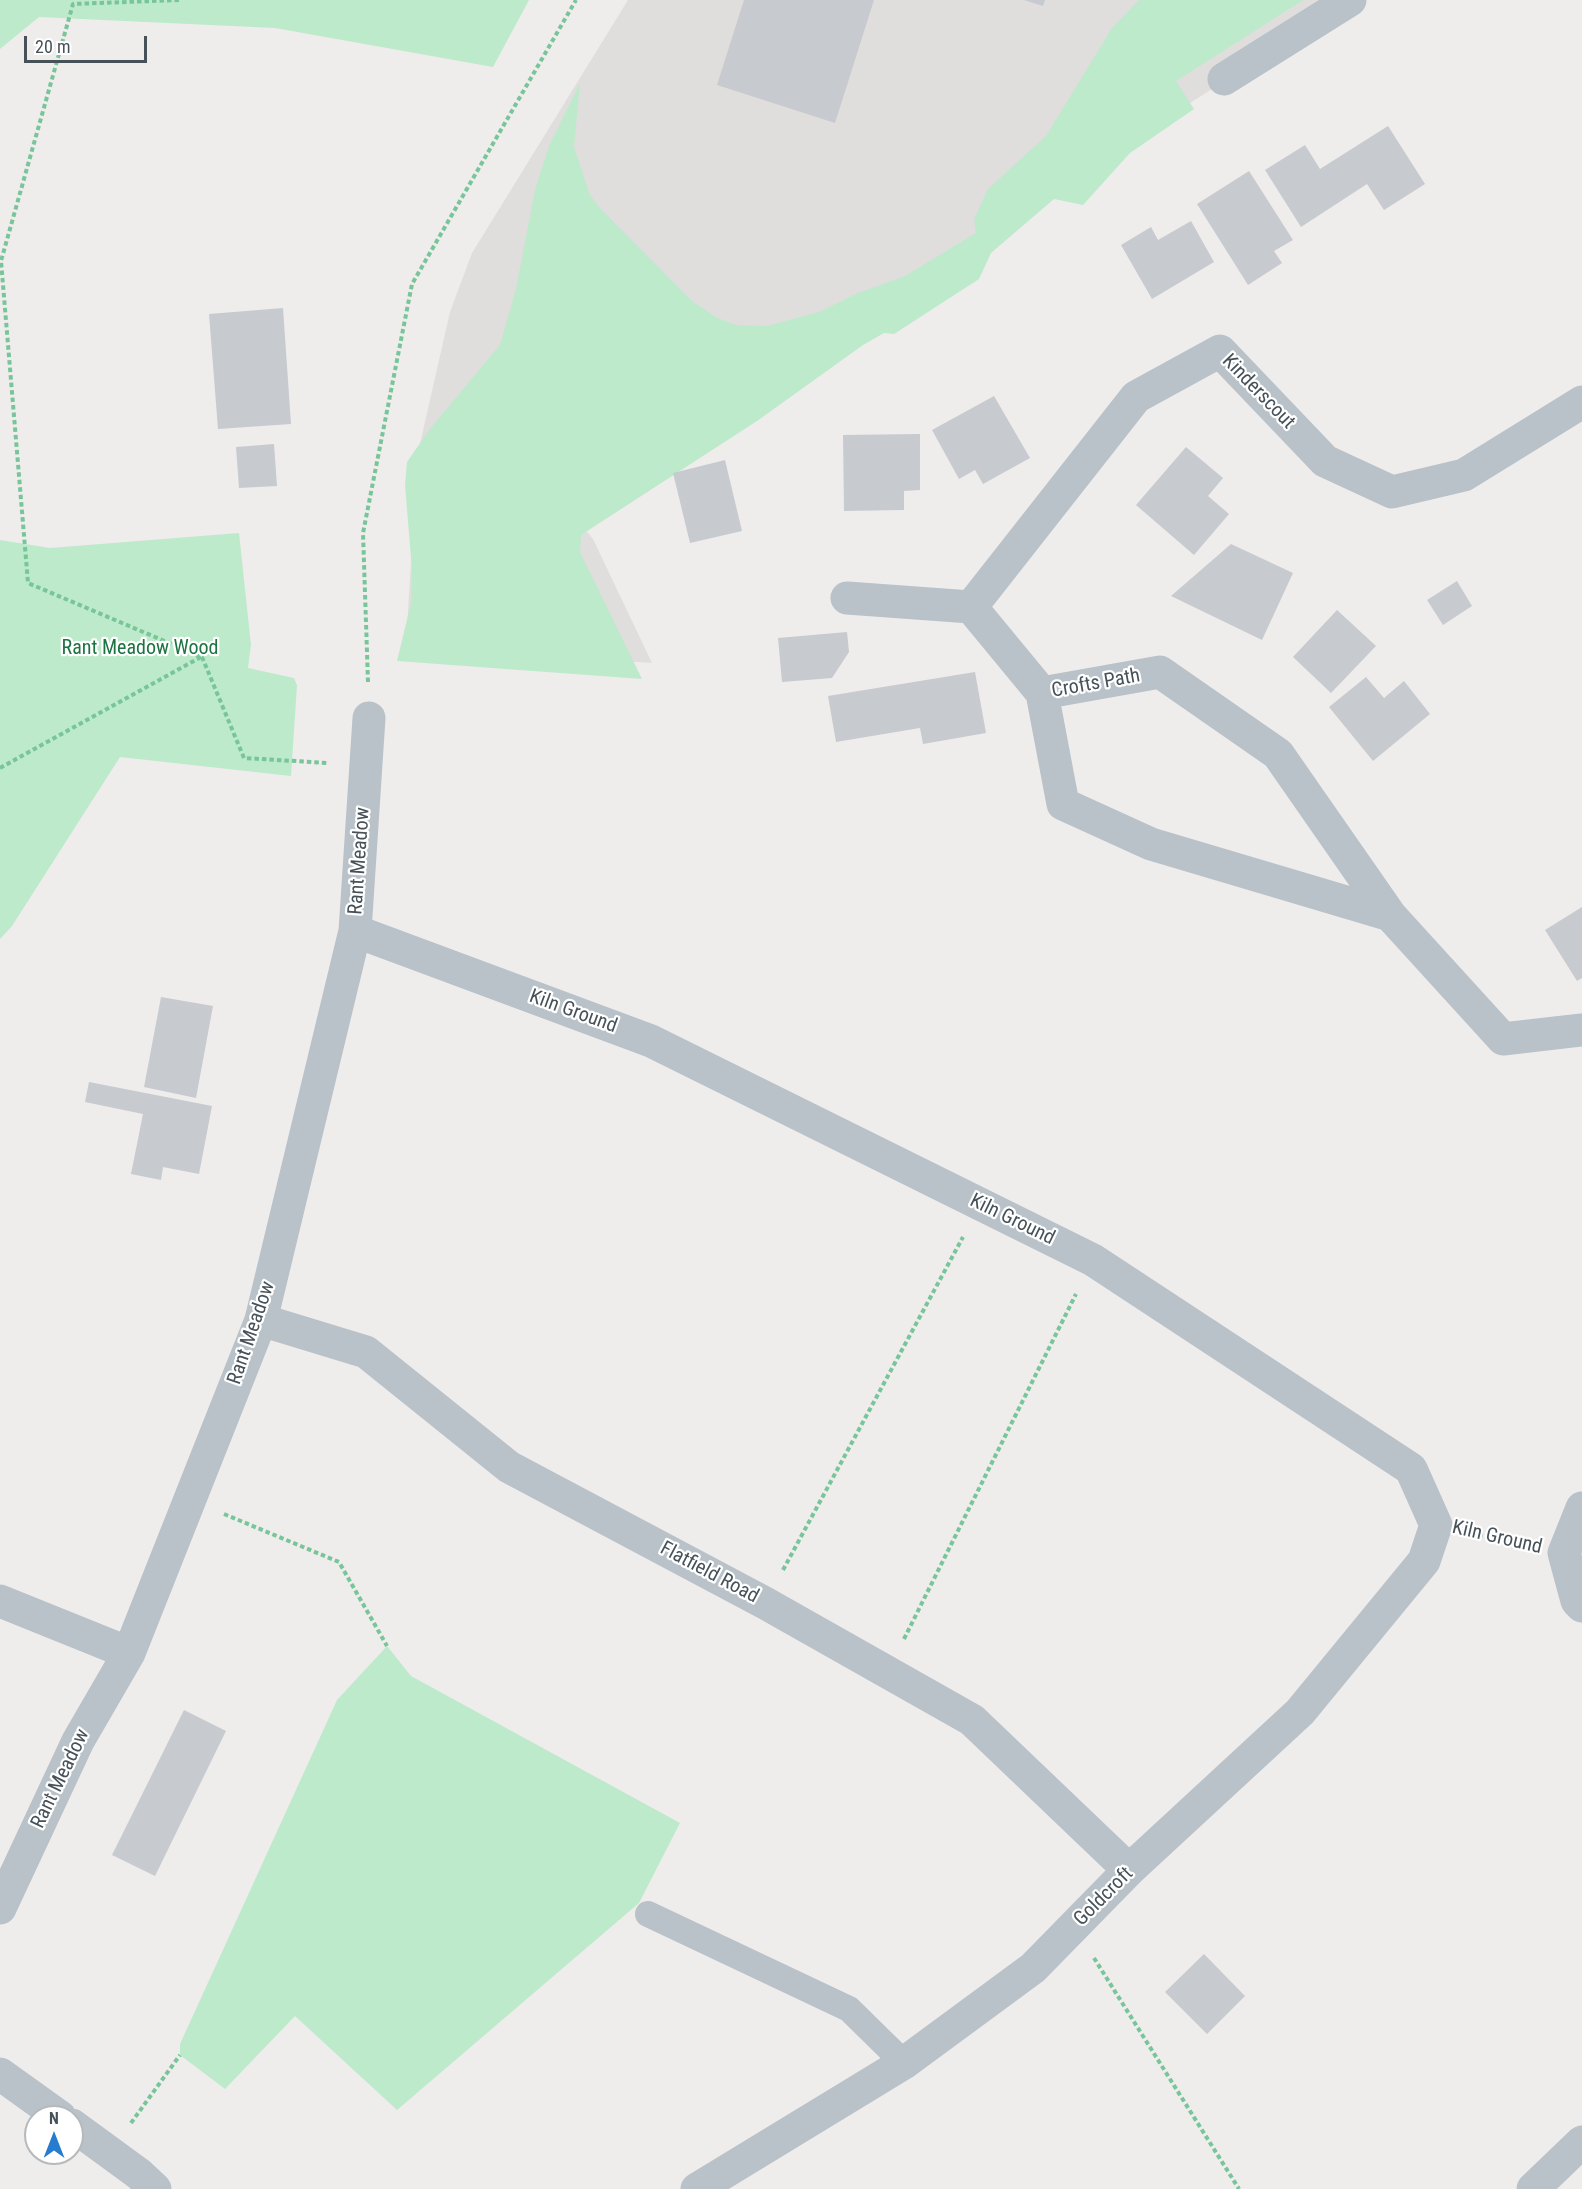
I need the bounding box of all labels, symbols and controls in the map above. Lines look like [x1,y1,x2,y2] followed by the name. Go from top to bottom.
[27,24,150,62] scale bar
[35,36,70,57] text: 20 m
[1217,350,1299,434] street label: Kinderscout
[62,637,218,661] park label: Rant Meadow Wood
[1050,664,1142,704] street label: Crofts Path
[344,807,376,915] street label: Rant Meadow
[526,985,620,1039] street label: Kiln Ground
[966,1189,1058,1251] street label: Kiln Ground
[223,1278,281,1388] street label: Rant Meadow
[1450,1516,1544,1560] street label: Kiln Ground
[656,1537,762,1609] street label: Flatfield Road
[27,1725,95,1833] street label: Rant Meadow
[1069,1862,1139,1932] street label: Goldcroft
[24,2105,84,2165] north arrow
[49,2109,59,2128] text: N

